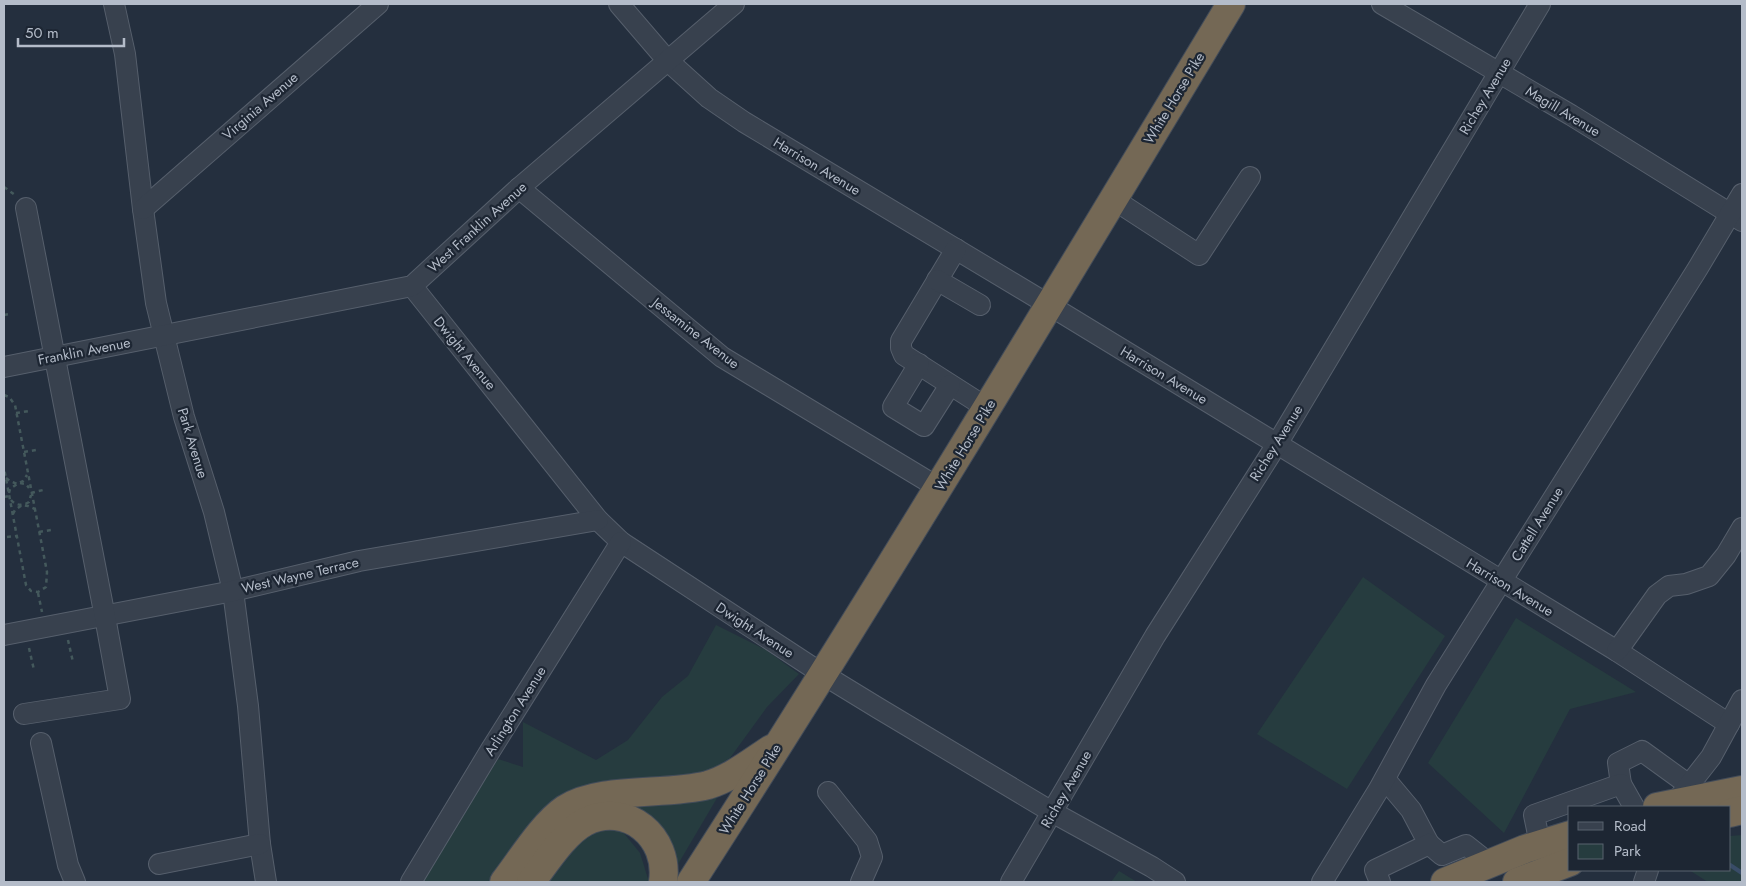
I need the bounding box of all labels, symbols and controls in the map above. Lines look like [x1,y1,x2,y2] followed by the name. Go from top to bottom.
[18,15,124,47] scale bar
[25,22,59,44] text: 50 m
[1139,48,1209,148] street label: White Horse Pike
[1454,54,1516,138] street label: Richey Avenue
[218,67,302,145] street label: Virginia Avenue
[1522,81,1604,141] street label: Magill Avenue
[770,132,864,200] street label: Harrison Avenue
[423,177,531,277] street label: West Franklin Avenue
[647,291,744,373] street label: Jessamine Avenue
[429,312,501,394] street label: Dwight Avenue
[36,332,132,370] street label: Franklin Avenue
[1117,341,1211,409] street label: Harrison Avenue
[930,395,1000,495] street label: White Horse Pike
[1245,401,1307,485] street label: Richey Avenue
[173,405,213,481] street label: Park Avenue
[1506,483,1568,565] street label: Cattell Avenue
[239,552,361,598] street label: West Wayne Terrace
[1463,553,1557,621] street label: Harrison Avenue
[712,597,798,663] street label: Dwight Avenue
[479,662,551,760] street label: Arlington Avenue
[714,740,786,838] street label: White Horse Pike
[1036,747,1096,831] street label: Richey Avenue
[1568,806,1731,871] legend
[1614,815,1646,837] text: Road
[1614,840,1641,862] text: Park

